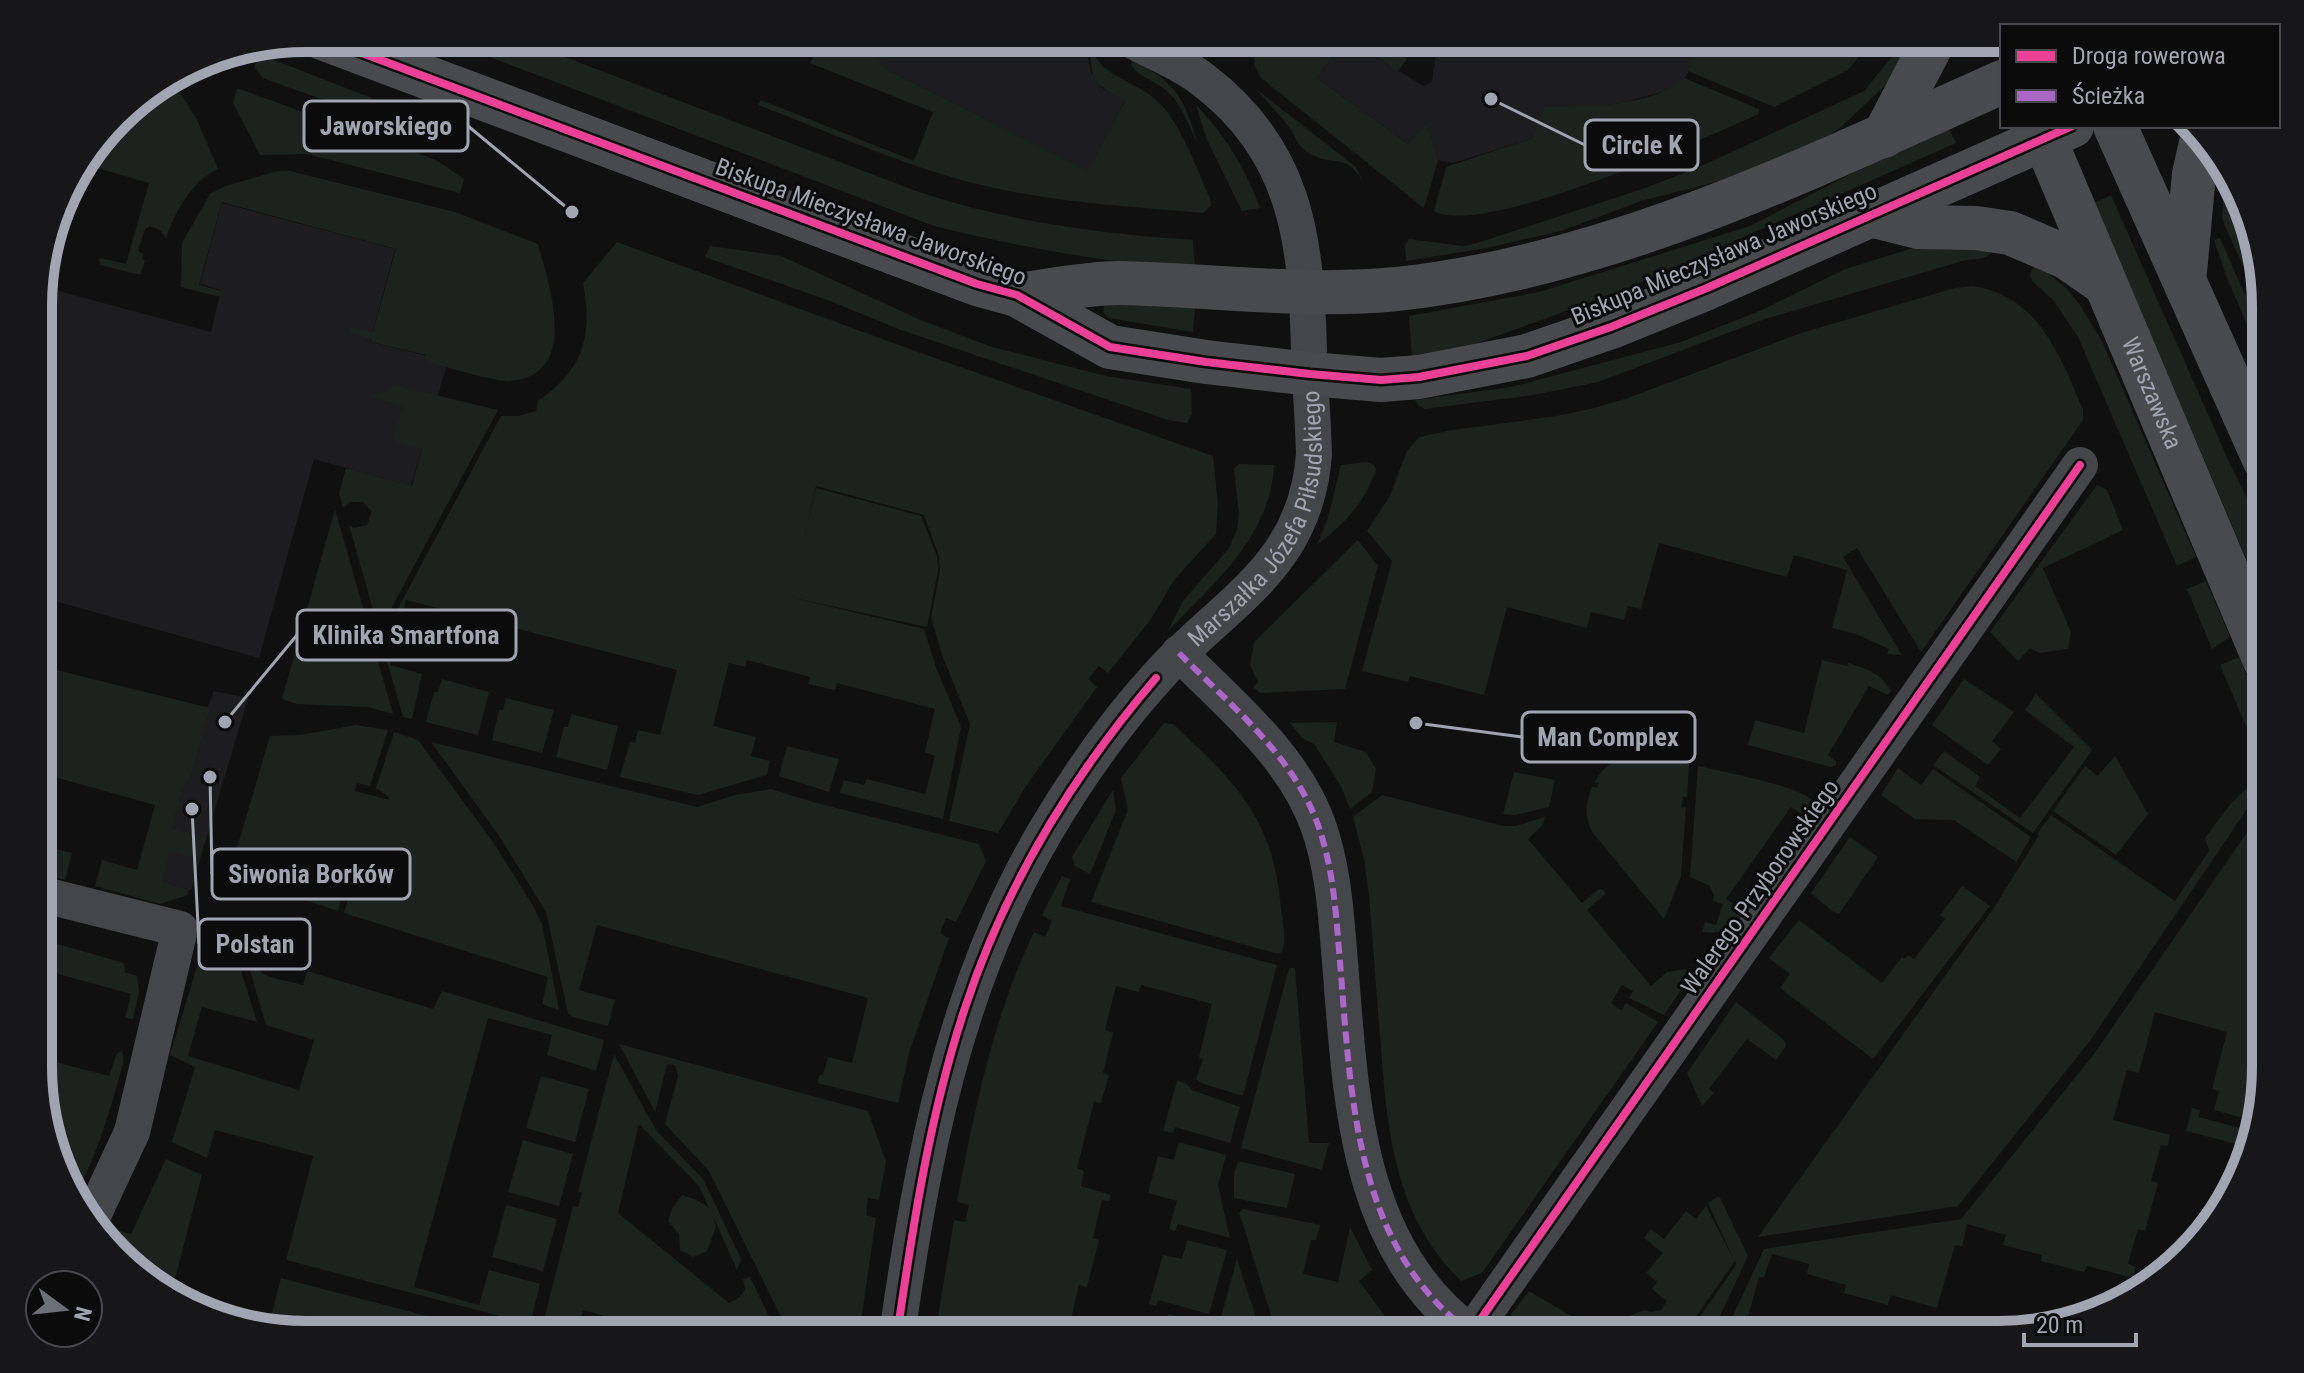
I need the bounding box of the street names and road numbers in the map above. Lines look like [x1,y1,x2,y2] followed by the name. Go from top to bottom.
[712,153,1030,291] street label: Biskupa Mieczysława Jaworskiego
[1567,177,1881,331] street label: Biskupa Mieczysława Jaworskiego
[2116,333,2188,453] street label: Warszawska
[1182,390,1328,652] street label: Marszałka Józefa Piłsudskiego
[1675,774,1845,1000] street label: Walerego Przyborowskiego

